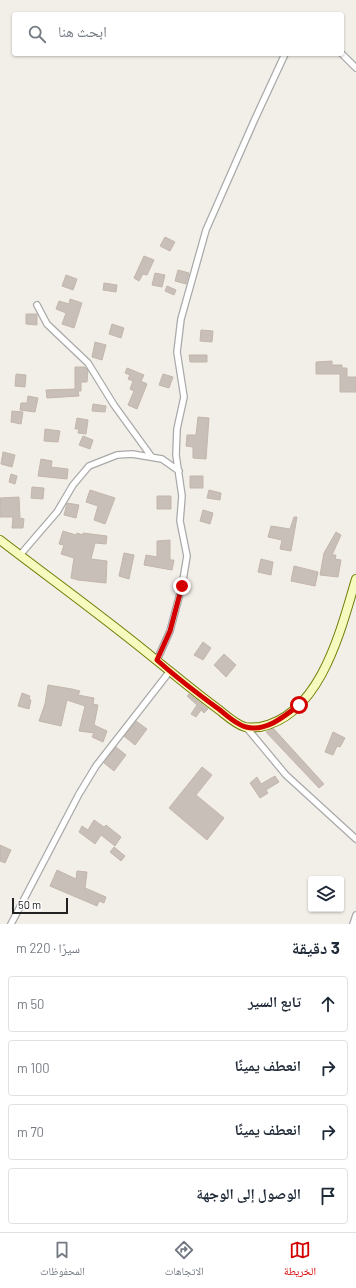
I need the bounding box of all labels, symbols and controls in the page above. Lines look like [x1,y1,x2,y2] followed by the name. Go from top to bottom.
[12,12,344,56] search box
[58,22,107,40] text: ابحث هنا
[26,23,48,45] icon: search
[173,577,191,595] route end
[290,696,308,714] route start
[308,876,344,912] map controls
[308,876,344,912] button: layers
[12,896,68,915] scale bar
[18,898,41,911] text: 50 m
[292,937,340,957] text: 3 دقيقة
[16,940,80,956] text: سيرًا · 220 m
[248,992,301,1010] text: تابع السير
[317,993,339,1015] icon: ahead
[17,996,44,1012] text: 50 m
[234,1056,301,1074] text: انعطف يمينًا
[317,1057,339,1079] icon: right
[17,1060,50,1076] text: 100 m
[234,1120,301,1138] text: انعطف يمينًا
[317,1121,339,1143] icon: right
[17,1124,44,1140] text: 70 m
[196,1184,301,1202] text: الوصول إلى الوجهة
[317,1185,339,1207] icon: arrive
[40,1239,85,1282] tab: المحفوظات
[165,1239,204,1282] tab: الاتجاهات
[284,1239,316,1282] tab: الخريطة

